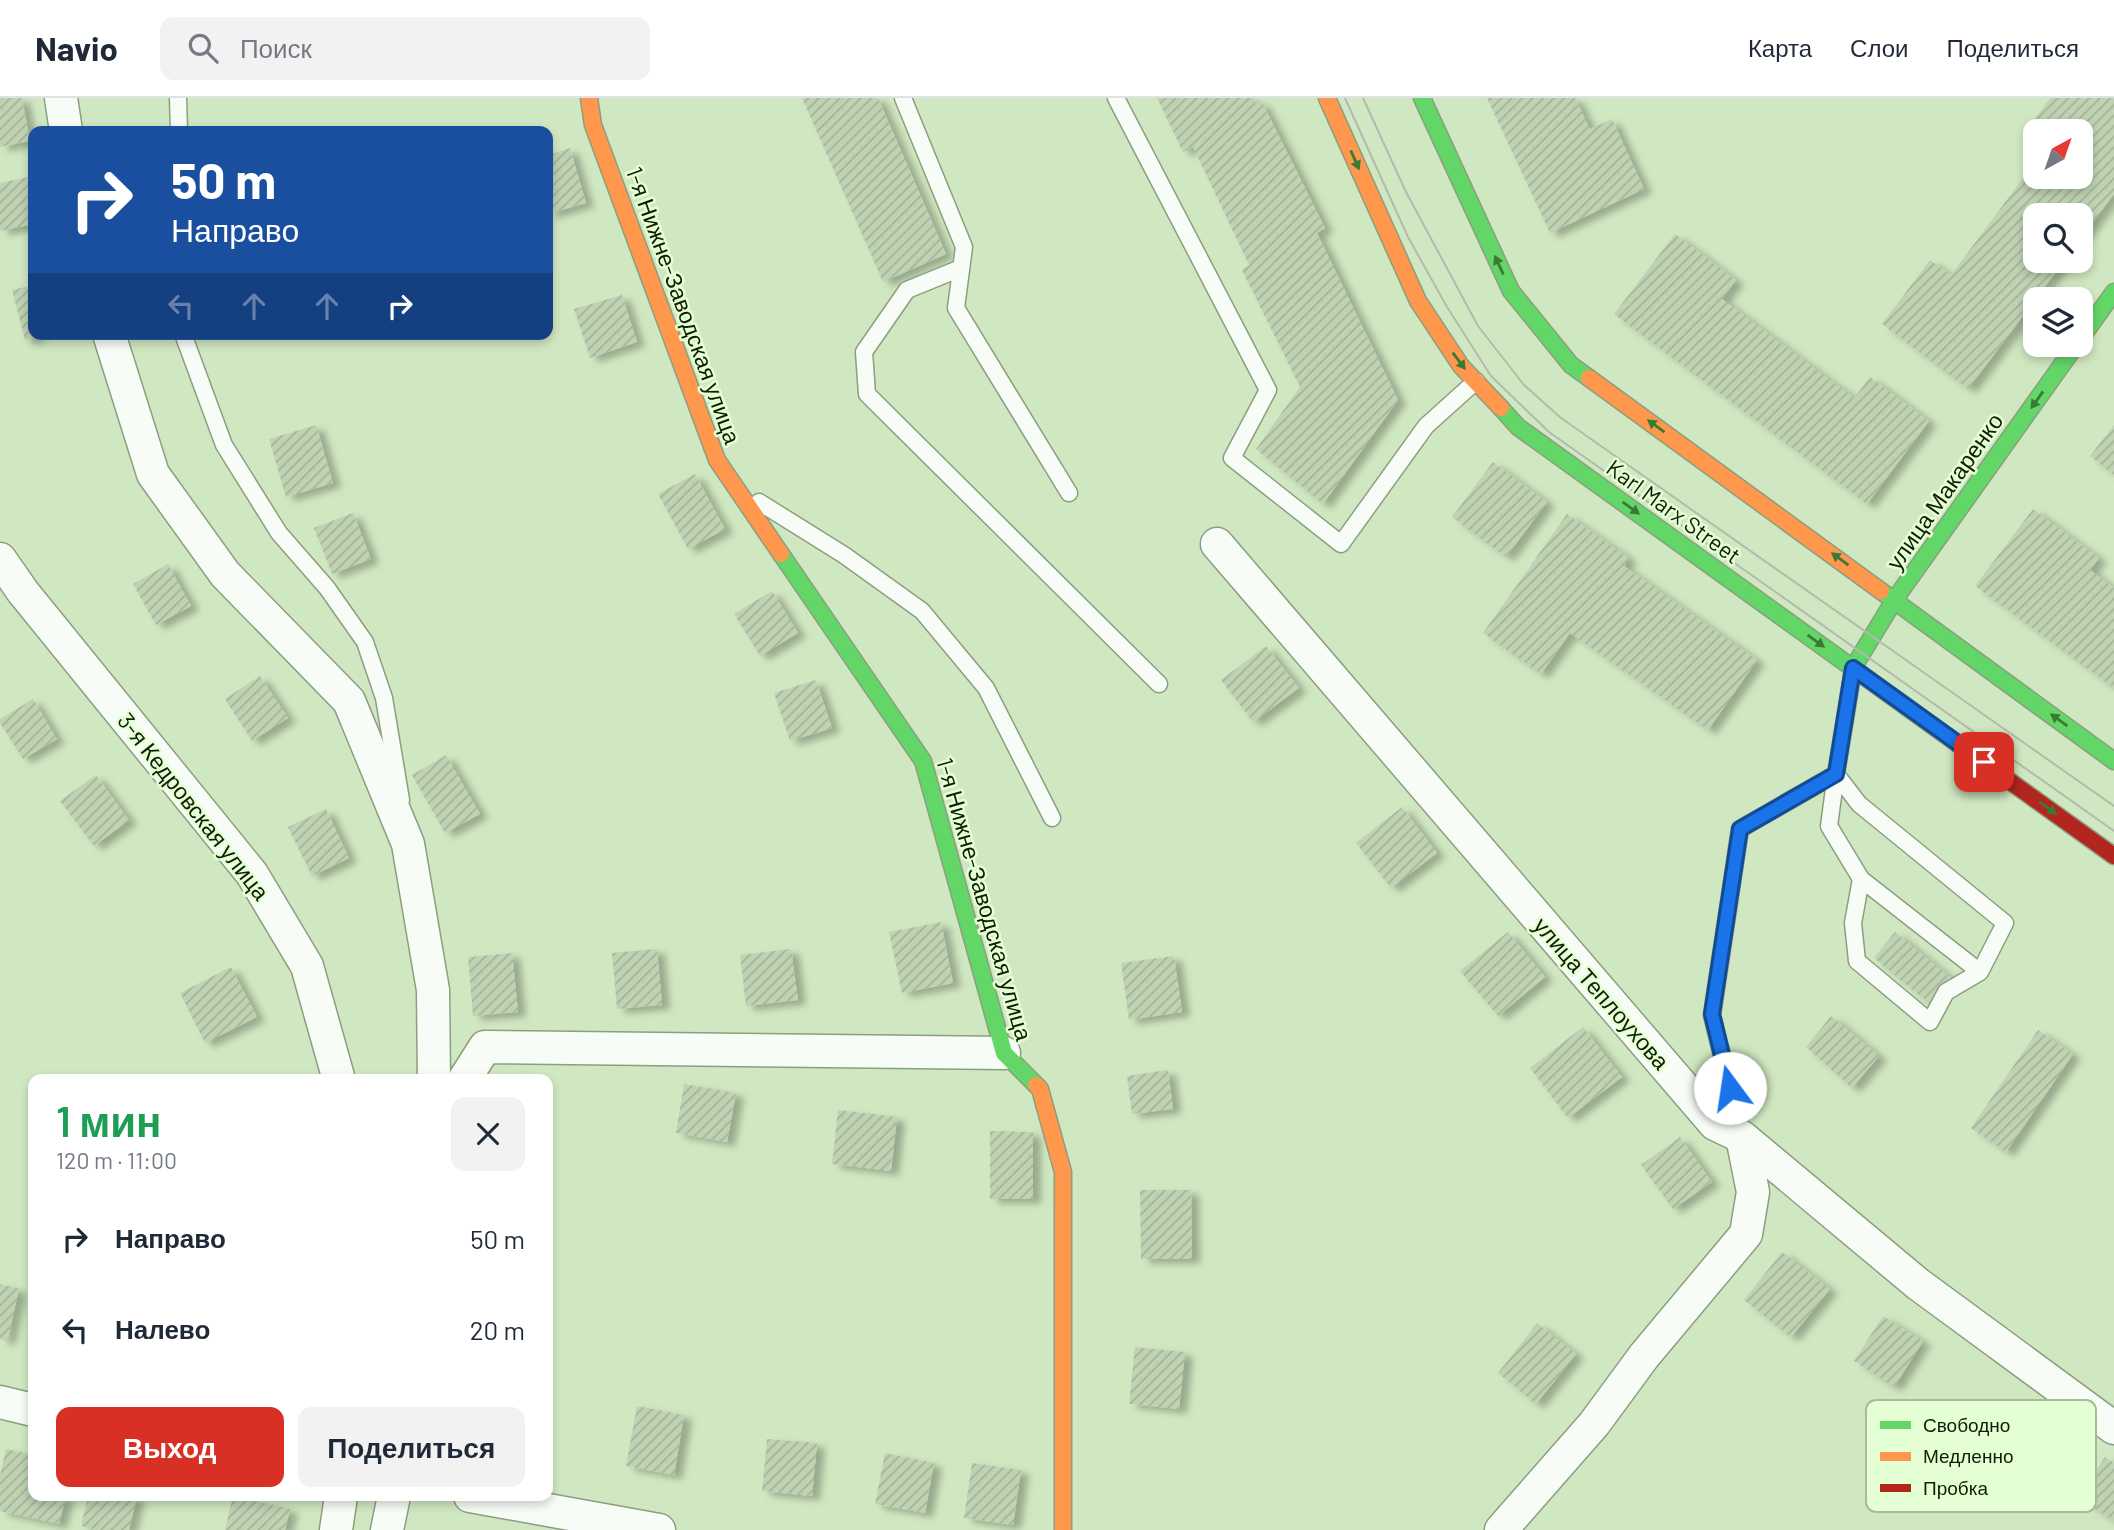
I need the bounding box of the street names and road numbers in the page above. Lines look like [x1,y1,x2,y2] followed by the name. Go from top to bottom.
[621,163,747,448] street label: 1-я Нижне-Заводская улица
[1880,407,2008,575] street label: улица Макаренко
[1601,453,1747,569] street label: Karl Marx Street
[112,707,276,905] street label: 3-я Кедровская улица
[931,754,1039,1044] street label: 1-я Нижне-Заводская улица
[1528,911,1676,1075] street label: улица Теплоухова

